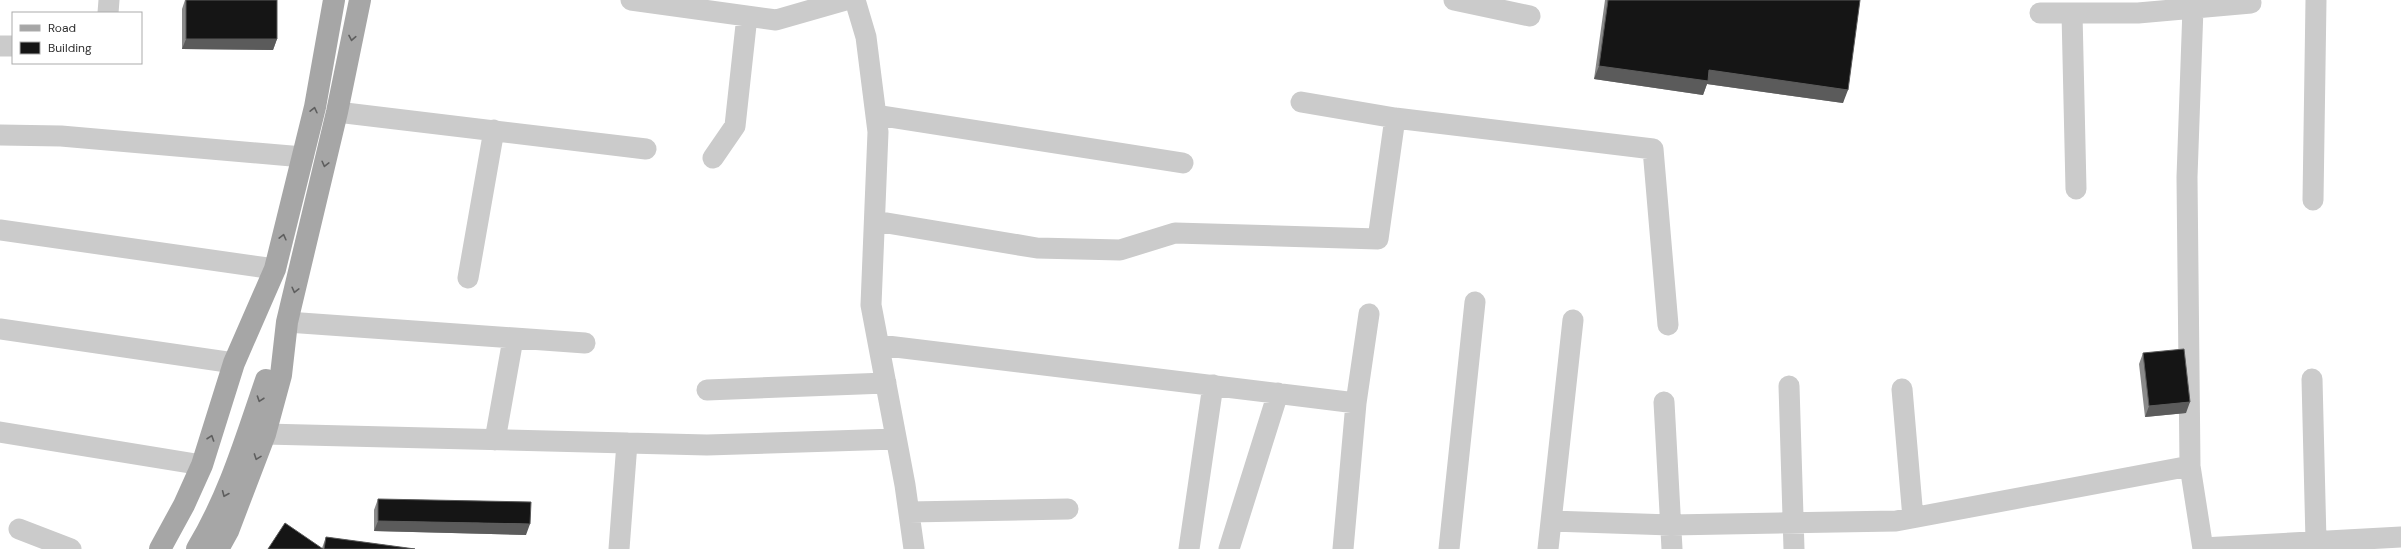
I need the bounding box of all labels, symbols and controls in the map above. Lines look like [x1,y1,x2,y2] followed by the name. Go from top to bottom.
[12,12,142,64] legend
[48,20,76,36] text: Road
[348,35,357,41] one-way arrow
[48,40,92,56] text: Building
[310,107,318,114] one-way arrow
[321,160,330,167] one-way arrow
[278,233,287,240] one-way arrow
[291,287,299,293] one-way arrow
[256,395,265,402] one-way arrow
[207,434,215,441] one-way arrow
[253,454,261,461] one-way arrow
[222,490,230,497] one-way arrow

